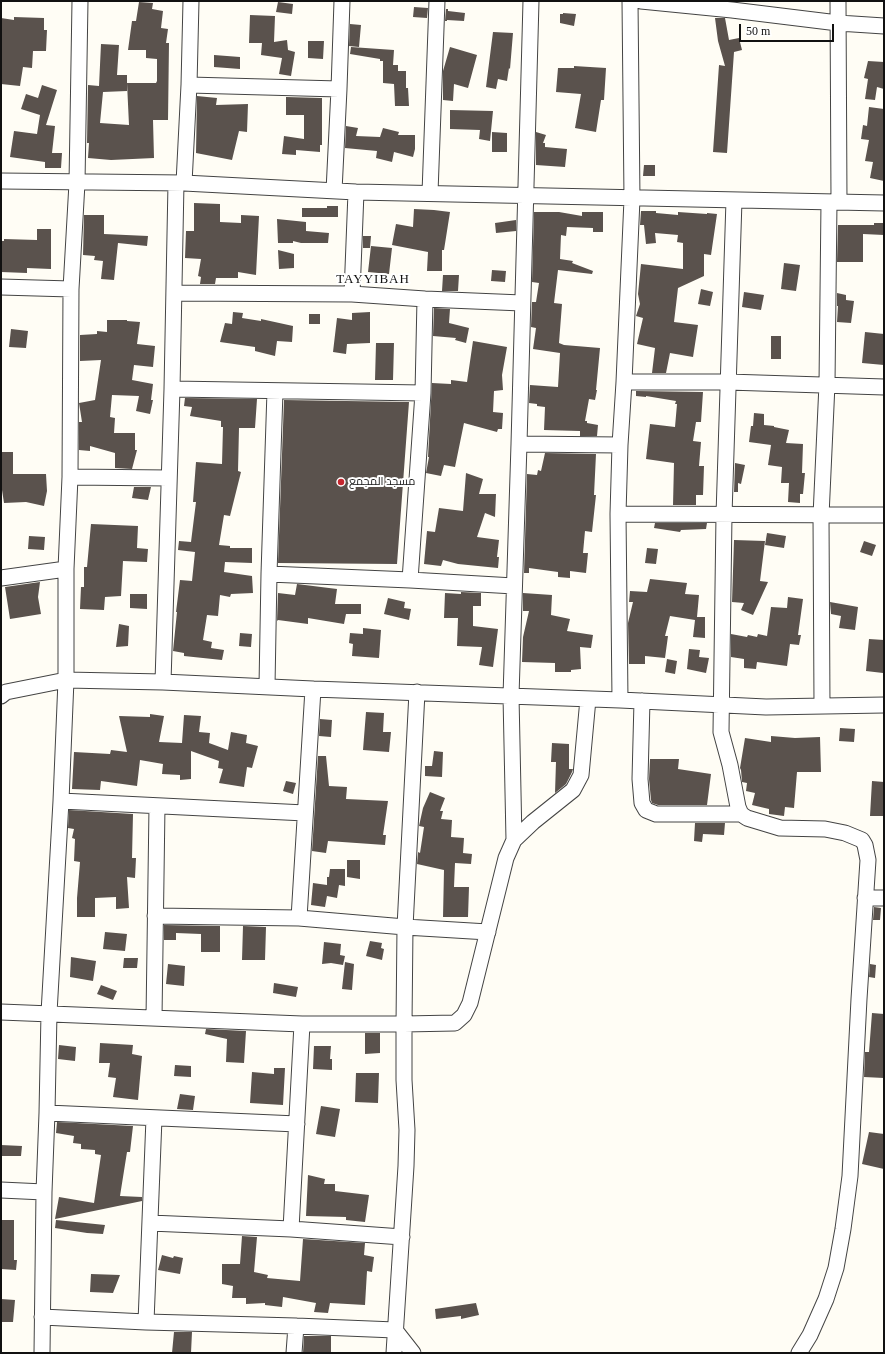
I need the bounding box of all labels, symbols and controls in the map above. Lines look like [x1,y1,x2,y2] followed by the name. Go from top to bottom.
[741,16,836,42] scale bar
[746,24,770,38] text: 50 m
[336,272,410,288] district label: TAYYIBAH
[349,475,415,489] place label: مسجد المجمع
[336,477,346,487] marker: مسجد المجمع

